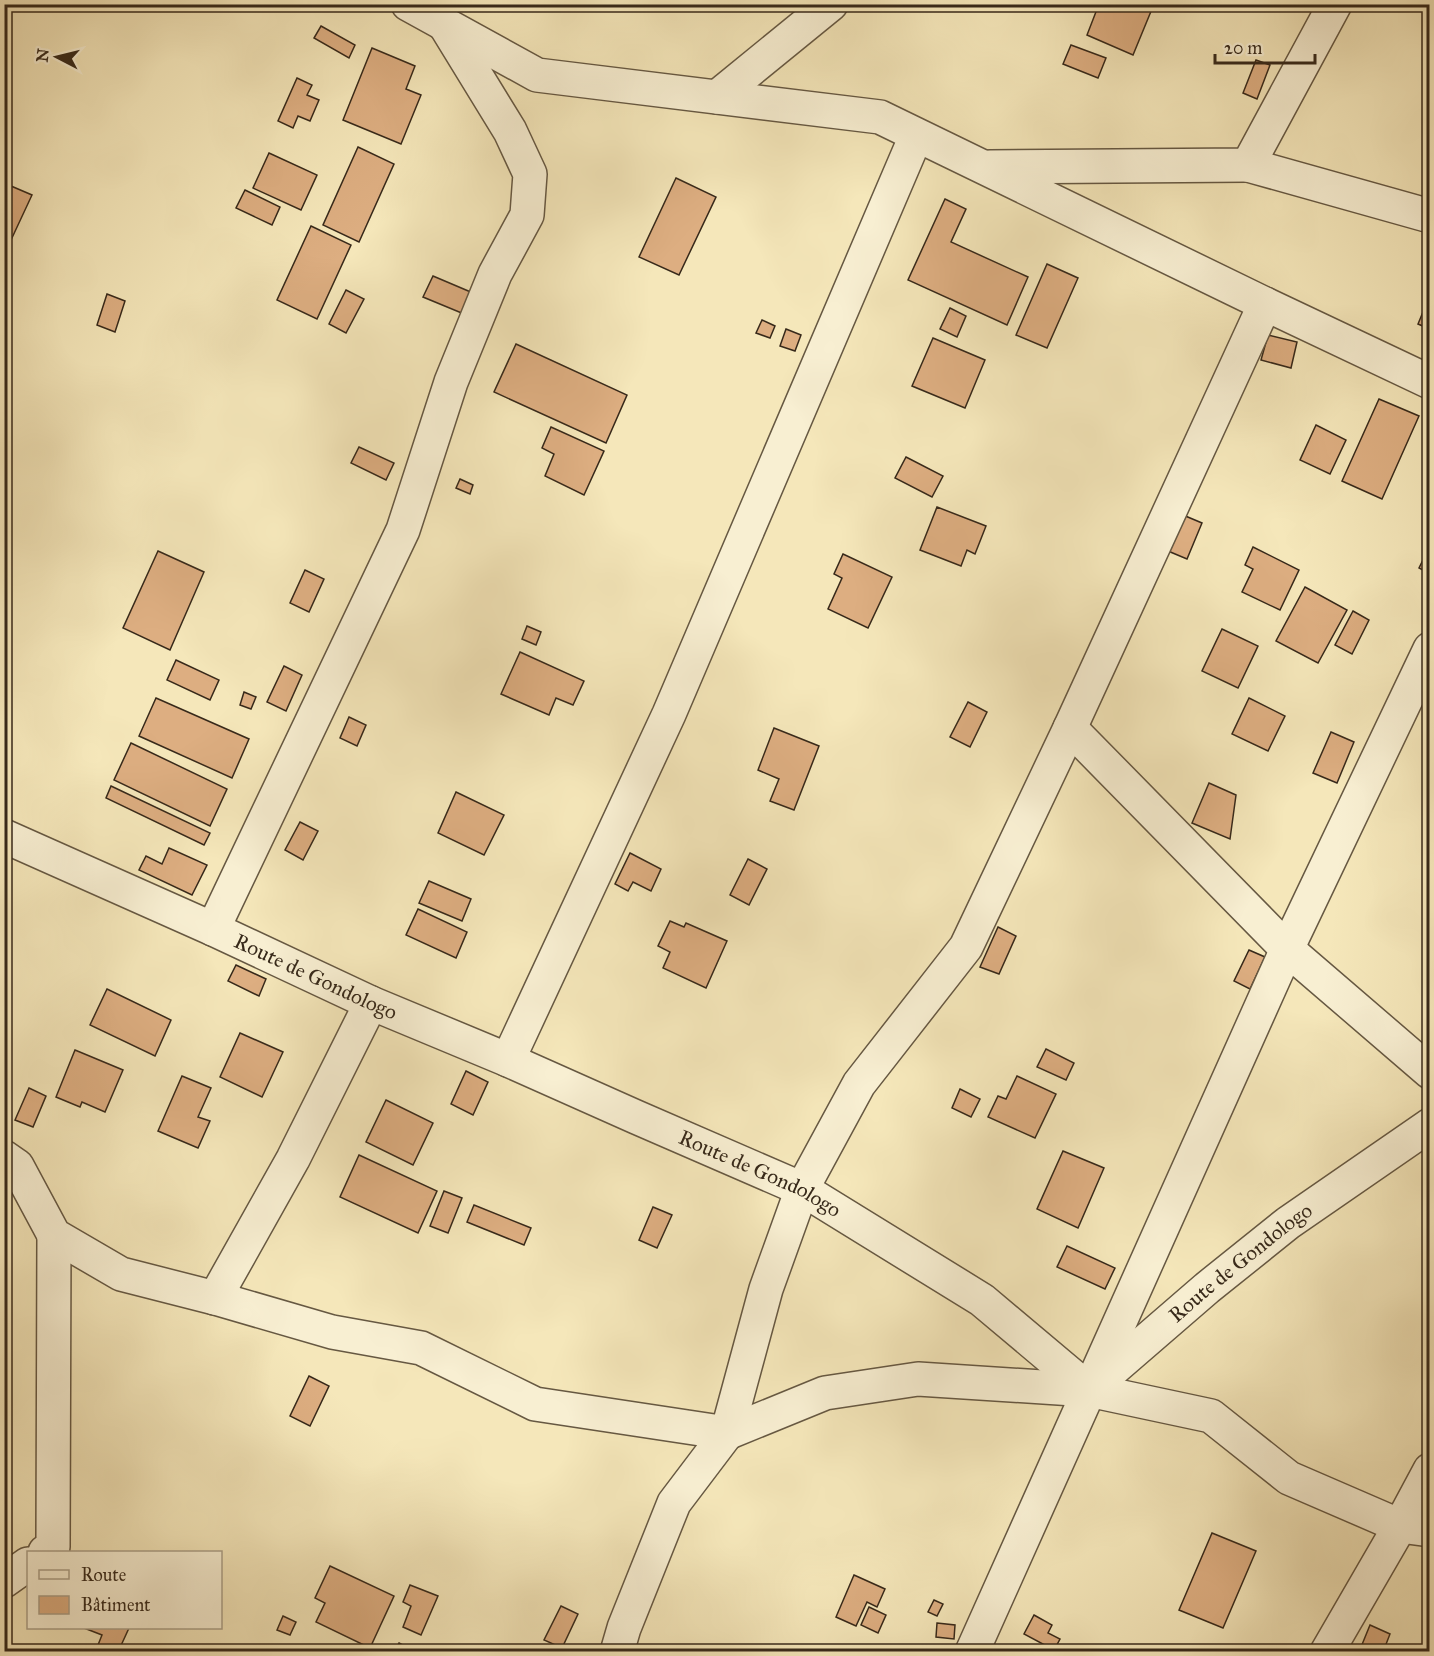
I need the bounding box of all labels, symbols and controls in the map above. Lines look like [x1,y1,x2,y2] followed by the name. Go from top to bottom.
[27,27,87,87] north arrow
[1215,27,1316,65] scale bar
[1224,37,1262,59] text: 20 m
[32,47,53,63] text: N
[230,928,401,1026] street label: Route de Gondologo
[675,1124,846,1223] street label: Route de Gondologo
[1163,1197,1317,1328] street label: Route de Gondologo
[27,1551,222,1629] legend
[81,1564,126,1586] text: Route
[81,1594,151,1616] text: Bâtiment

